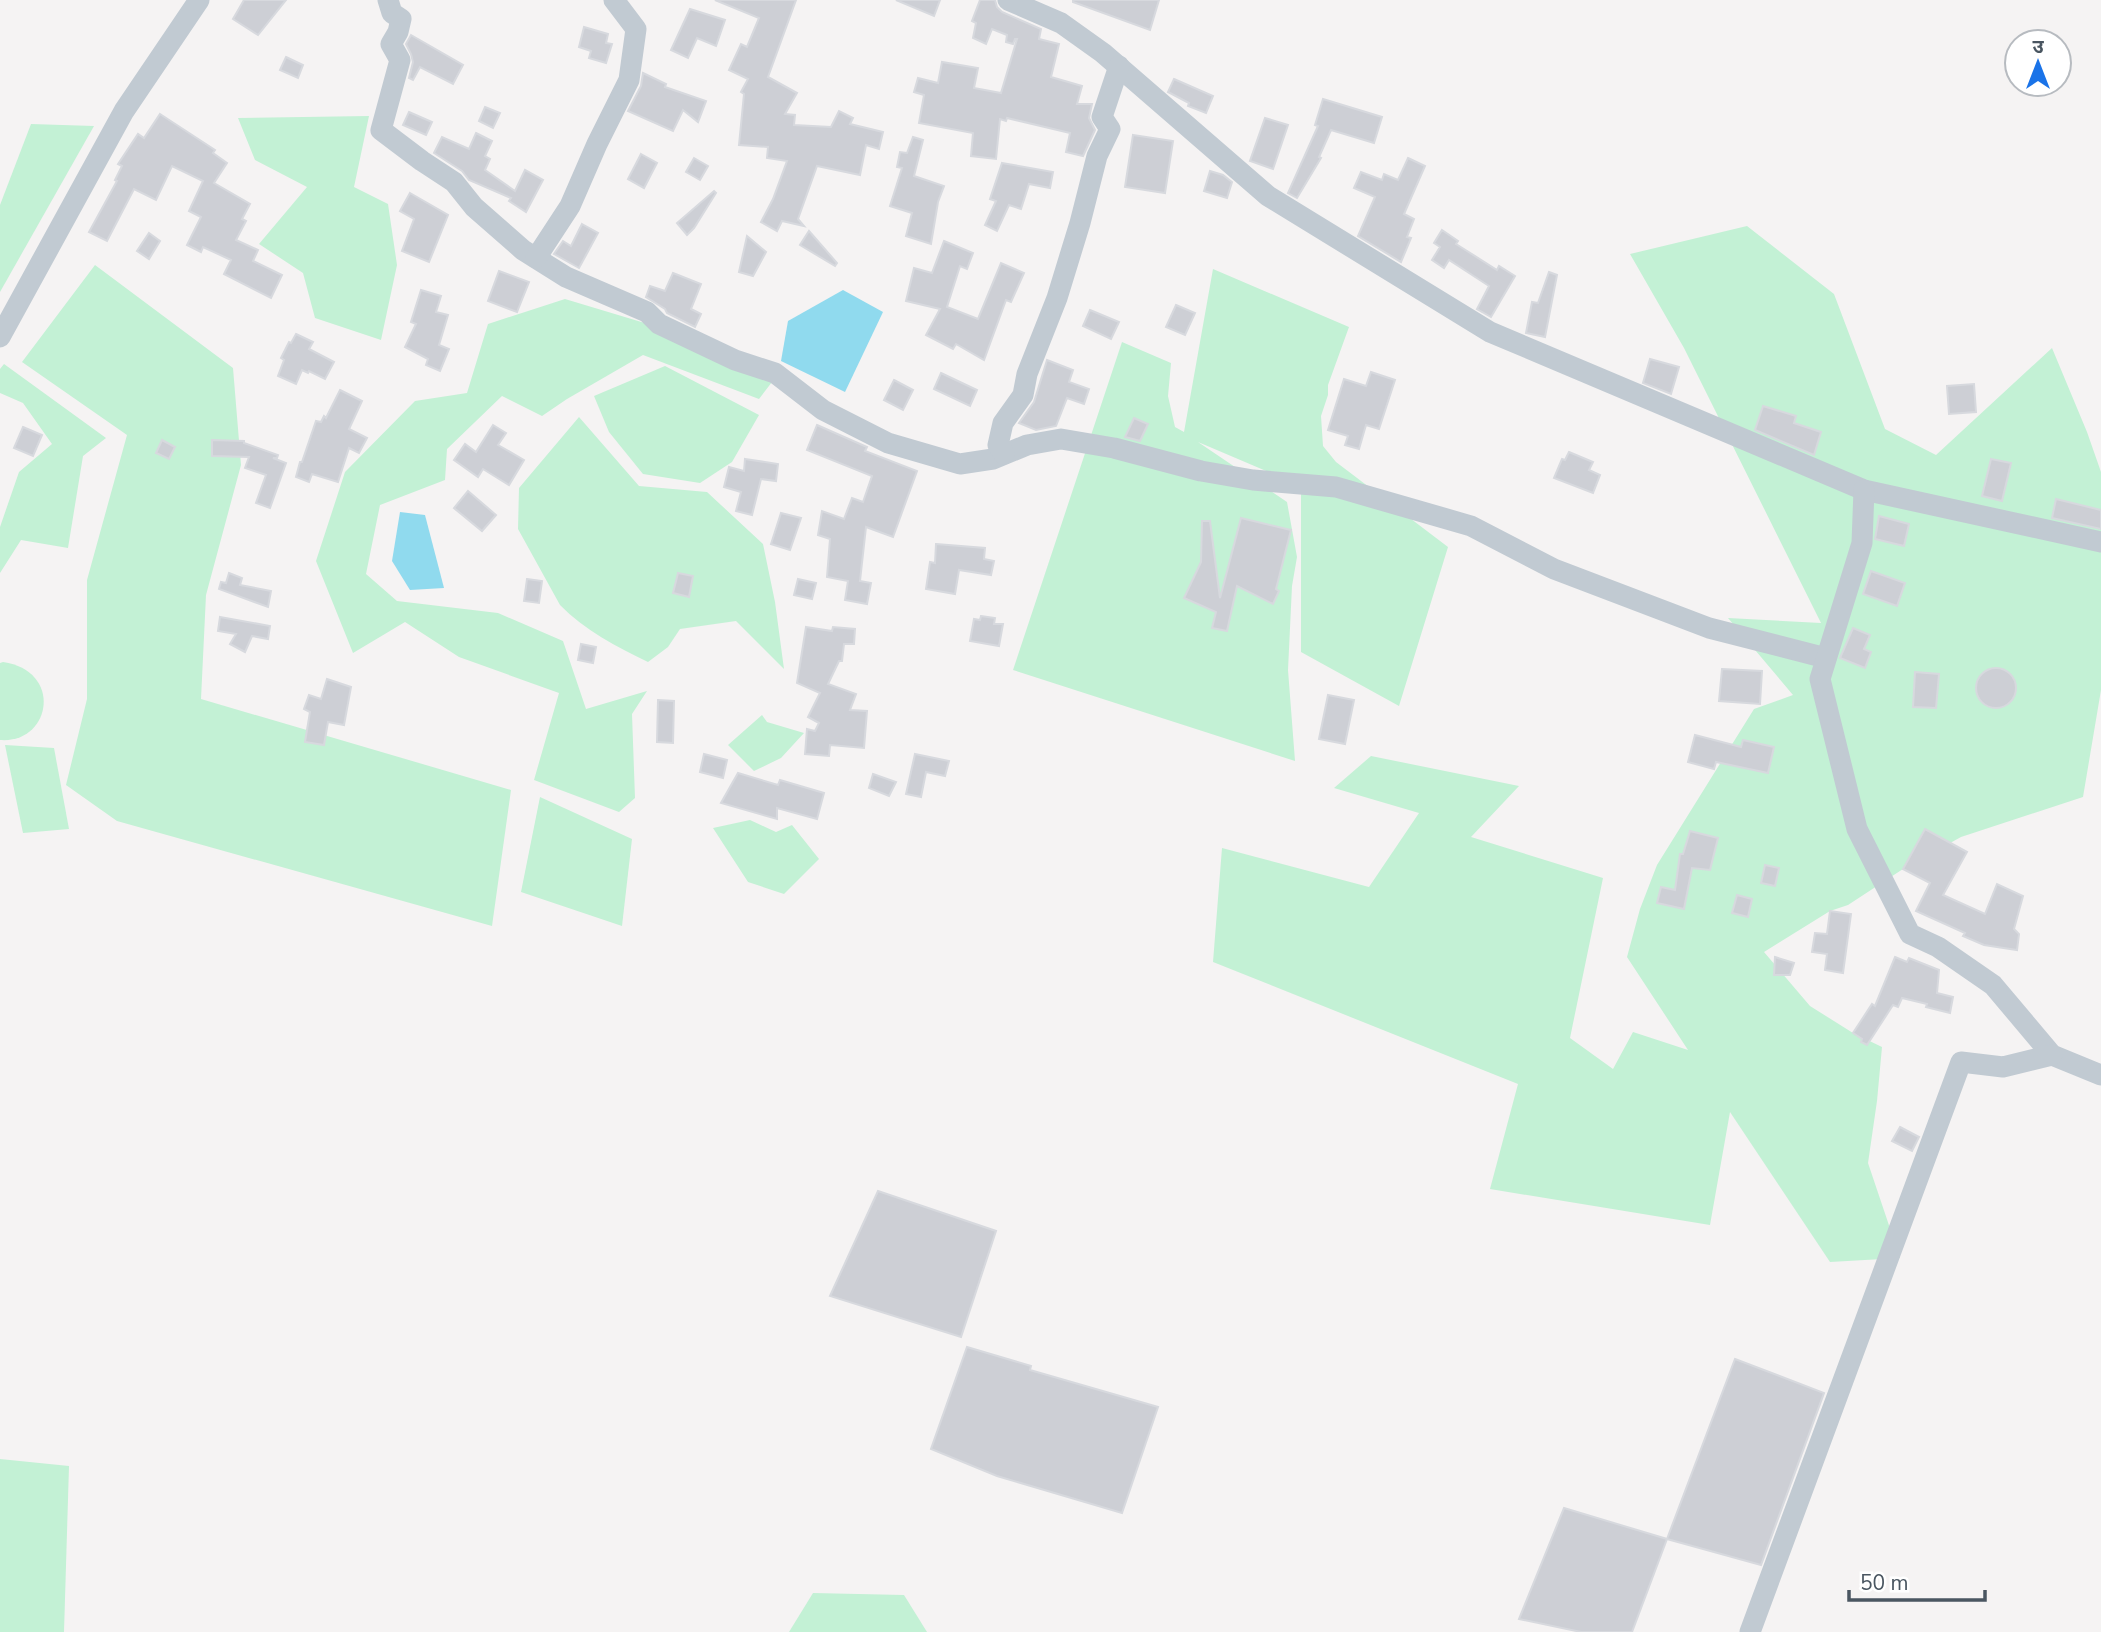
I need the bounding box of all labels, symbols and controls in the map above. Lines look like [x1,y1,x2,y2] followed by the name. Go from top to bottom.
[2003,28,2073,98] north arrow
[2032,34,2044,60] text: उ
[1849,1558,1986,1602] scale bar
[1860,1569,1909,1597] text: 50 m

